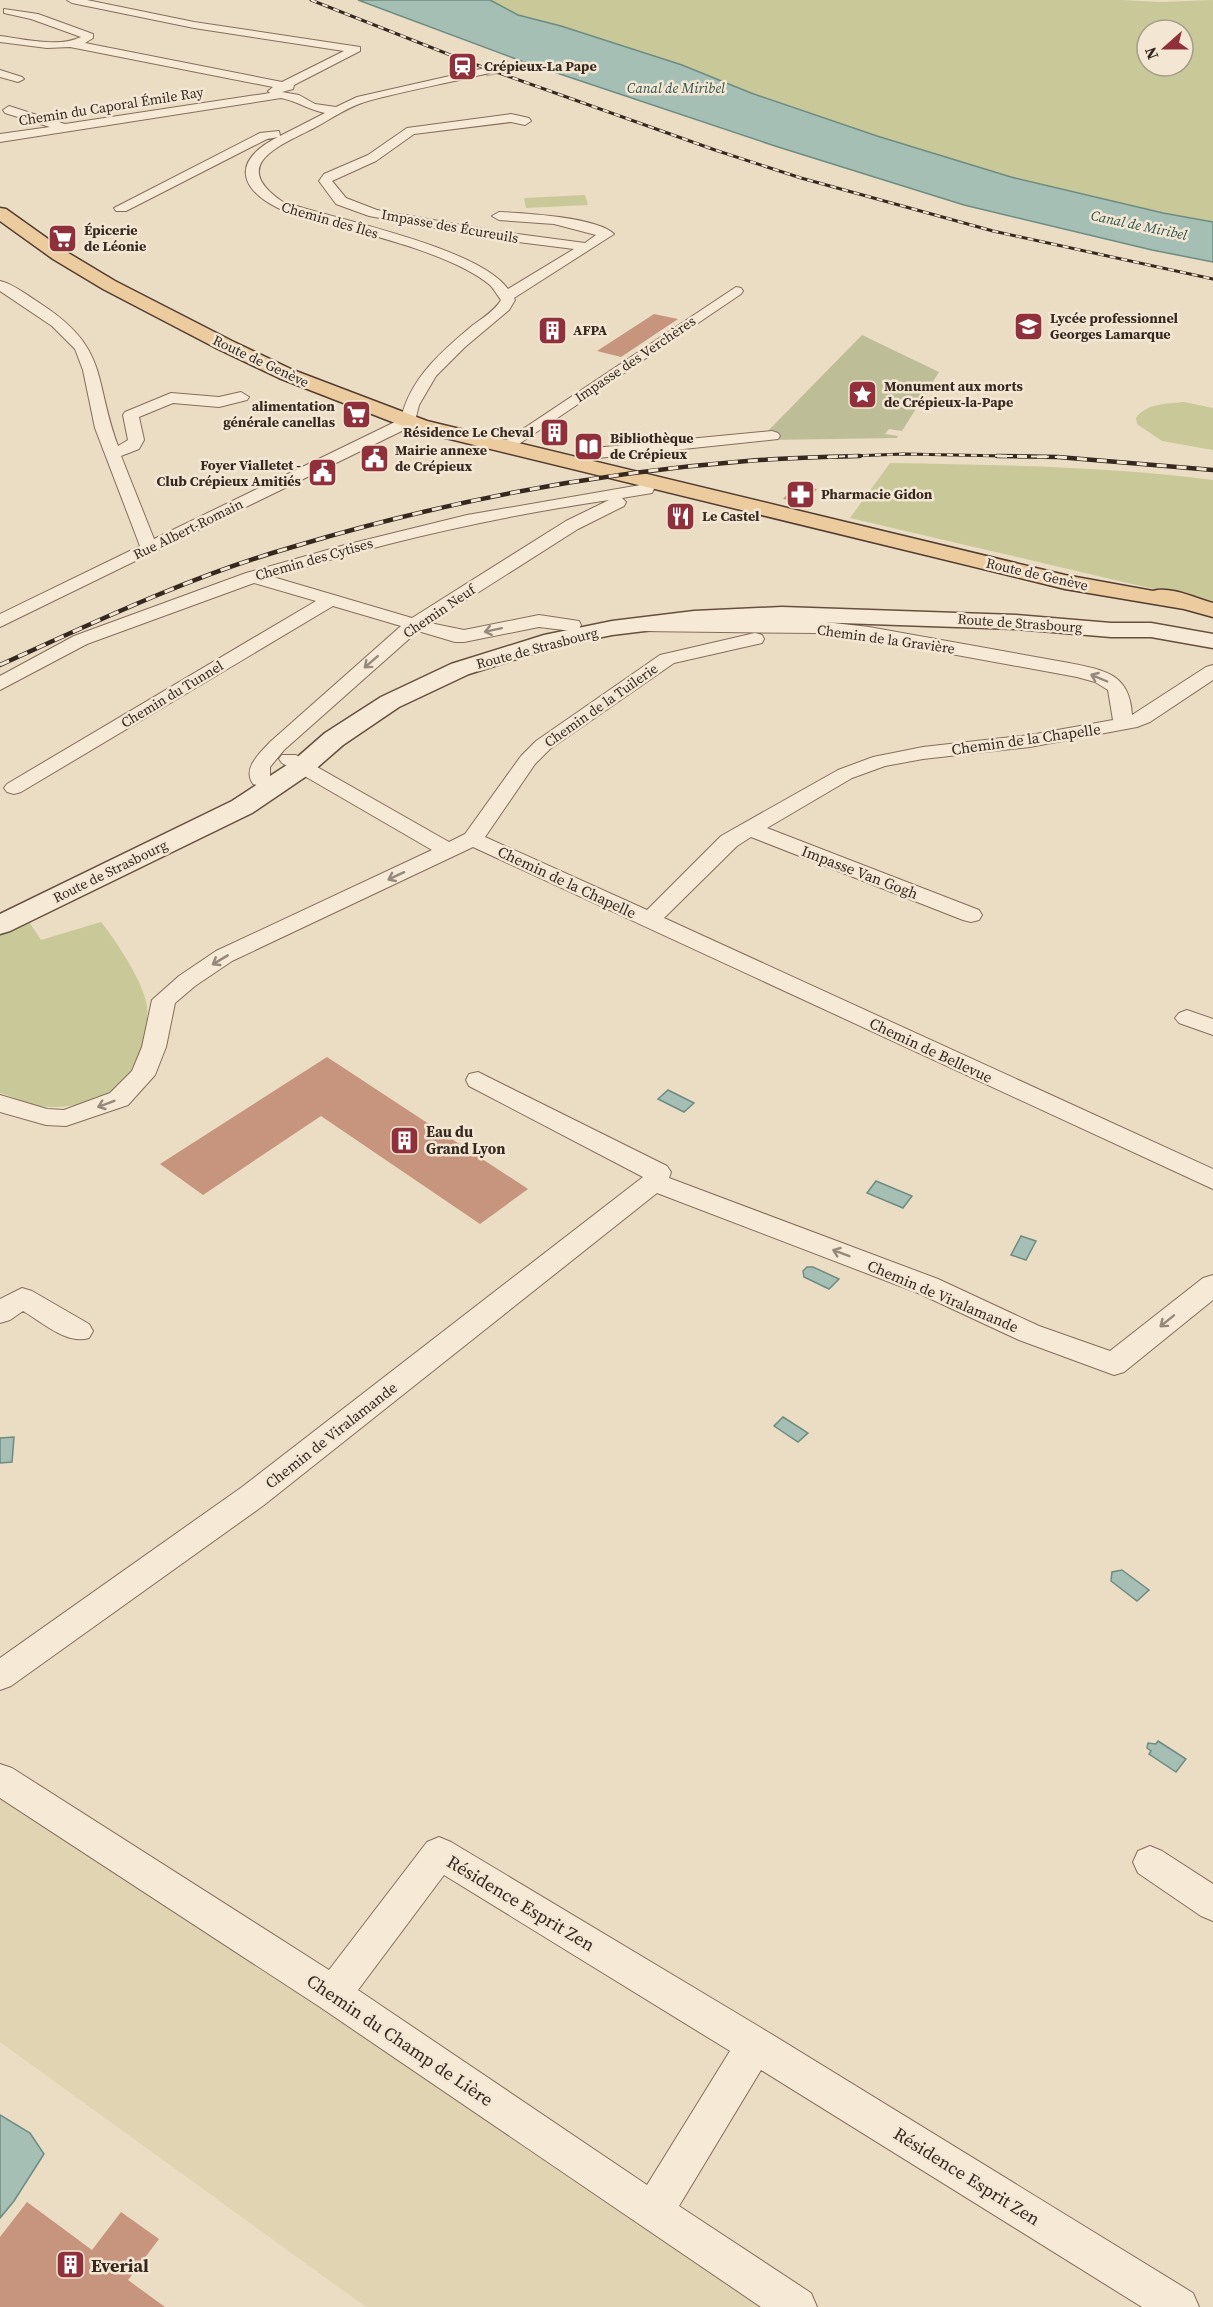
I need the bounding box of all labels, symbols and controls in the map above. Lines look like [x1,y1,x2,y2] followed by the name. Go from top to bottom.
[1135,18,1195,78] north arrow
[1139,44,1163,63] text: N
[447,50,479,82] station icon: Crépieux-La Pape
[484,56,597,76] place label: Crépieux-La Pape
[627,78,725,98] water label: Canal de Miribel
[17,81,206,131] street label: Chemin du Caporal Émile Ray
[279,197,381,243] street label: Chemin des Îles
[380,204,520,248] street label: Impasse des Écureuils
[1089,205,1189,245] water label: Canal de Miribel
[84,220,146,256] place label: Épicerie de Léonie
[47,222,79,254] supermarket icon: Épicerie de Léonie
[1050,308,1179,344] place label: Lycée professionnel Georges Lamarque
[1013,310,1045,342] school or university icon: Lycée professionnel Georges Lamarque
[571,311,699,407] street label: Impasse des Verchères
[536,314,568,346] building icon: AFPA
[573,320,608,340] place label: AFPA
[210,330,312,392] street label: Route de Genève
[884,376,1023,412] place label: Monument aux morts de Crépieux-la-Pape
[847,378,879,410] place icon: Monument aux morts de Crépieux-la-Pape
[223,396,336,432] place label: alimentation générale canellas
[340,398,372,430] supermarket icon: alimentation générale canellas
[539,416,571,448] building icon: Résidence Le Cheval
[403,422,534,442] place label: Résidence Le Cheval
[610,428,694,464] place label: Bibliothèque de Crépieux
[573,430,605,462] library icon: Bibliothèque de Crépieux
[395,440,487,476] place label: Mairie annexe de Crépieux
[358,442,390,474] public building icon: Mairie annexe de Crépieux
[156,455,302,491] place label: Foyer Vialletet - Club Crépieux Amitiés
[306,457,338,489] public building icon: Foyer Vialletet - Club Crépieux Amitiés
[784,478,816,510] pharmacy icon: Pharmacie Gidon
[821,484,933,504] place label: Pharmacie Gidon
[130,493,247,564] street label: Rue Albert-Romain
[665,500,697,532] restaurant icon: Le Castel
[702,506,760,526] place label: Le Castel
[253,533,375,585] street label: Chemin des Cytises
[984,553,1090,595] street label: Route de Genève
[399,579,480,643] street label: Chemin Neuf
[957,609,1083,637] street label: Route de Strasbourg
[816,619,956,659] street label: Chemin de la Gravière
[474,622,600,674] street label: Route de Strasbourg
[484,625,504,636] one-way arrow
[117,655,227,733] street label: Chemin du Tunnel
[364,655,379,669] one-way arrow
[540,658,662,752] street label: Chemin de la Tuilerie
[1090,671,1108,683] one-way arrow
[950,718,1102,760] street label: Chemin de la Chapelle
[49,835,171,907] street label: Route de Strasbourg
[799,840,921,904] street label: Impasse Van Gogh
[494,841,640,923] street label: Chemin de la Chapelle
[387,870,405,882] one-way arrow
[212,954,229,966] one-way arrow
[866,1012,996,1088] street label: Chemin de Bellevue
[97,1099,116,1110] one-way arrow
[426,1121,505,1159] place label: Eau du Grand Lyon
[389,1124,421,1156] building icon: Eau du Grand Lyon
[832,1247,851,1258] one-way arrow
[864,1255,1022,1337] street label: Chemin de Viralamande
[1160,1315,1176,1328] one-way arrow
[261,1377,402,1493] street label: Chemin de Viralamande
[442,1849,600,1957] street label: Résidence Esprit Zen
[302,1968,498,2112] street label: Chemin du Champ de Lière
[889,2121,1045,2231] street label: Résidence Esprit Zen
[54,2249,86,2281] building icon: Everial
[91,2253,149,2278] place label: Everial

